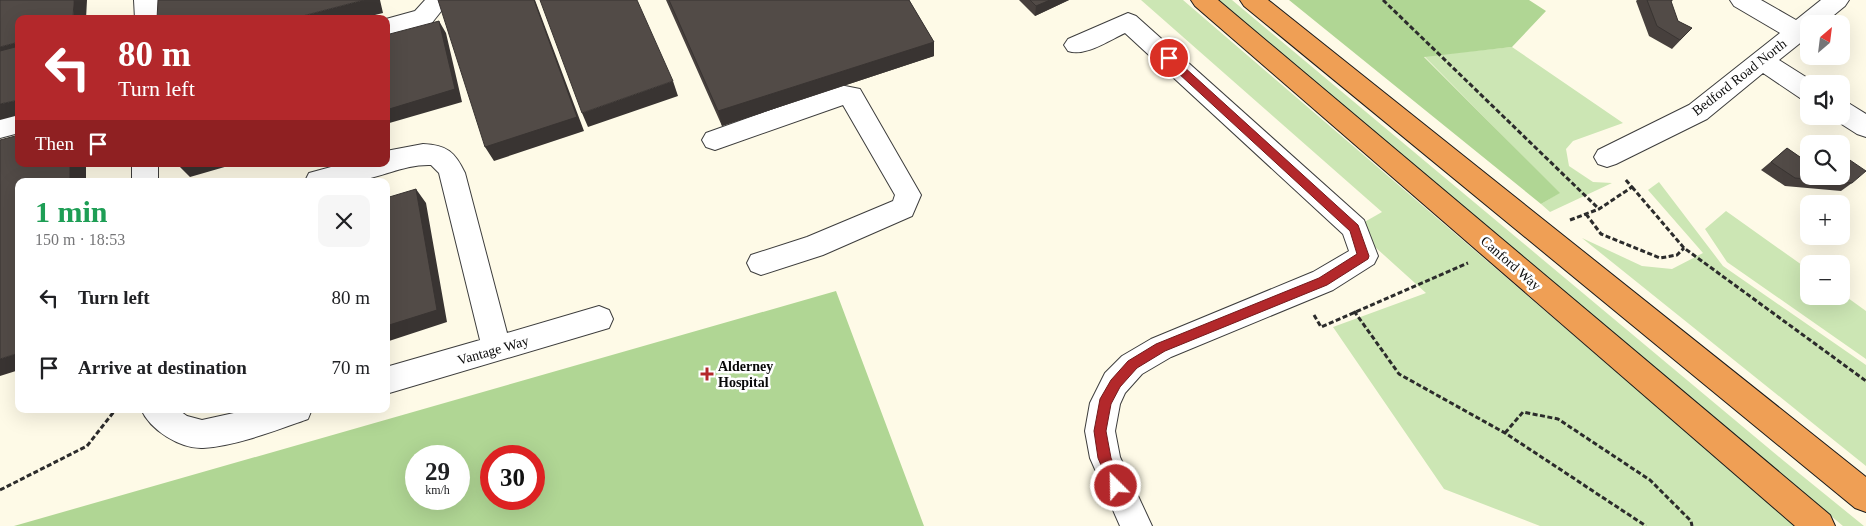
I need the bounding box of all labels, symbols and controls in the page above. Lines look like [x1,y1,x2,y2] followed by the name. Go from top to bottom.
[1800,15,1850,65] north arrow
[1800,15,1850,305] map controls
[35,35,100,100] icon: left
[118,35,191,74] text: 80 m
[1689,36,1789,119] street label: Bedford Road North
[1148,37,1190,79] pin
[1155,44,1183,72] icon: arrive
[1800,75,1850,125] button: sound
[118,76,195,101] text: Turn left
[84,130,112,158] icon: arrive
[35,133,74,154] text: Then
[1800,135,1850,185] button: search
[35,195,108,228] text: 1 min
[318,195,370,247] button: close
[1800,195,1850,245] button: +
[35,231,125,248] text: 150 m · 18:53
[1478,233,1544,293] street label: Canford Way
[1800,255,1850,305] button: −
[35,284,63,312] icon: left
[78,287,150,308] text: Turn left
[331,287,370,308] text: 80 m
[456,333,531,368] street label: Vantage Way
[35,354,63,382] icon: arrive
[78,357,247,378] text: Arrive at destination
[331,357,370,378] text: 70 m
[718,359,773,390] place label: Alderney Hospital
[700,367,714,381] marker: Alderney Hospital
[480,445,545,510] speed limit sign: 30
[425,458,450,485] text: 29
[1089,459,1141,511] position arrow
[425,483,450,497] text: km/h

